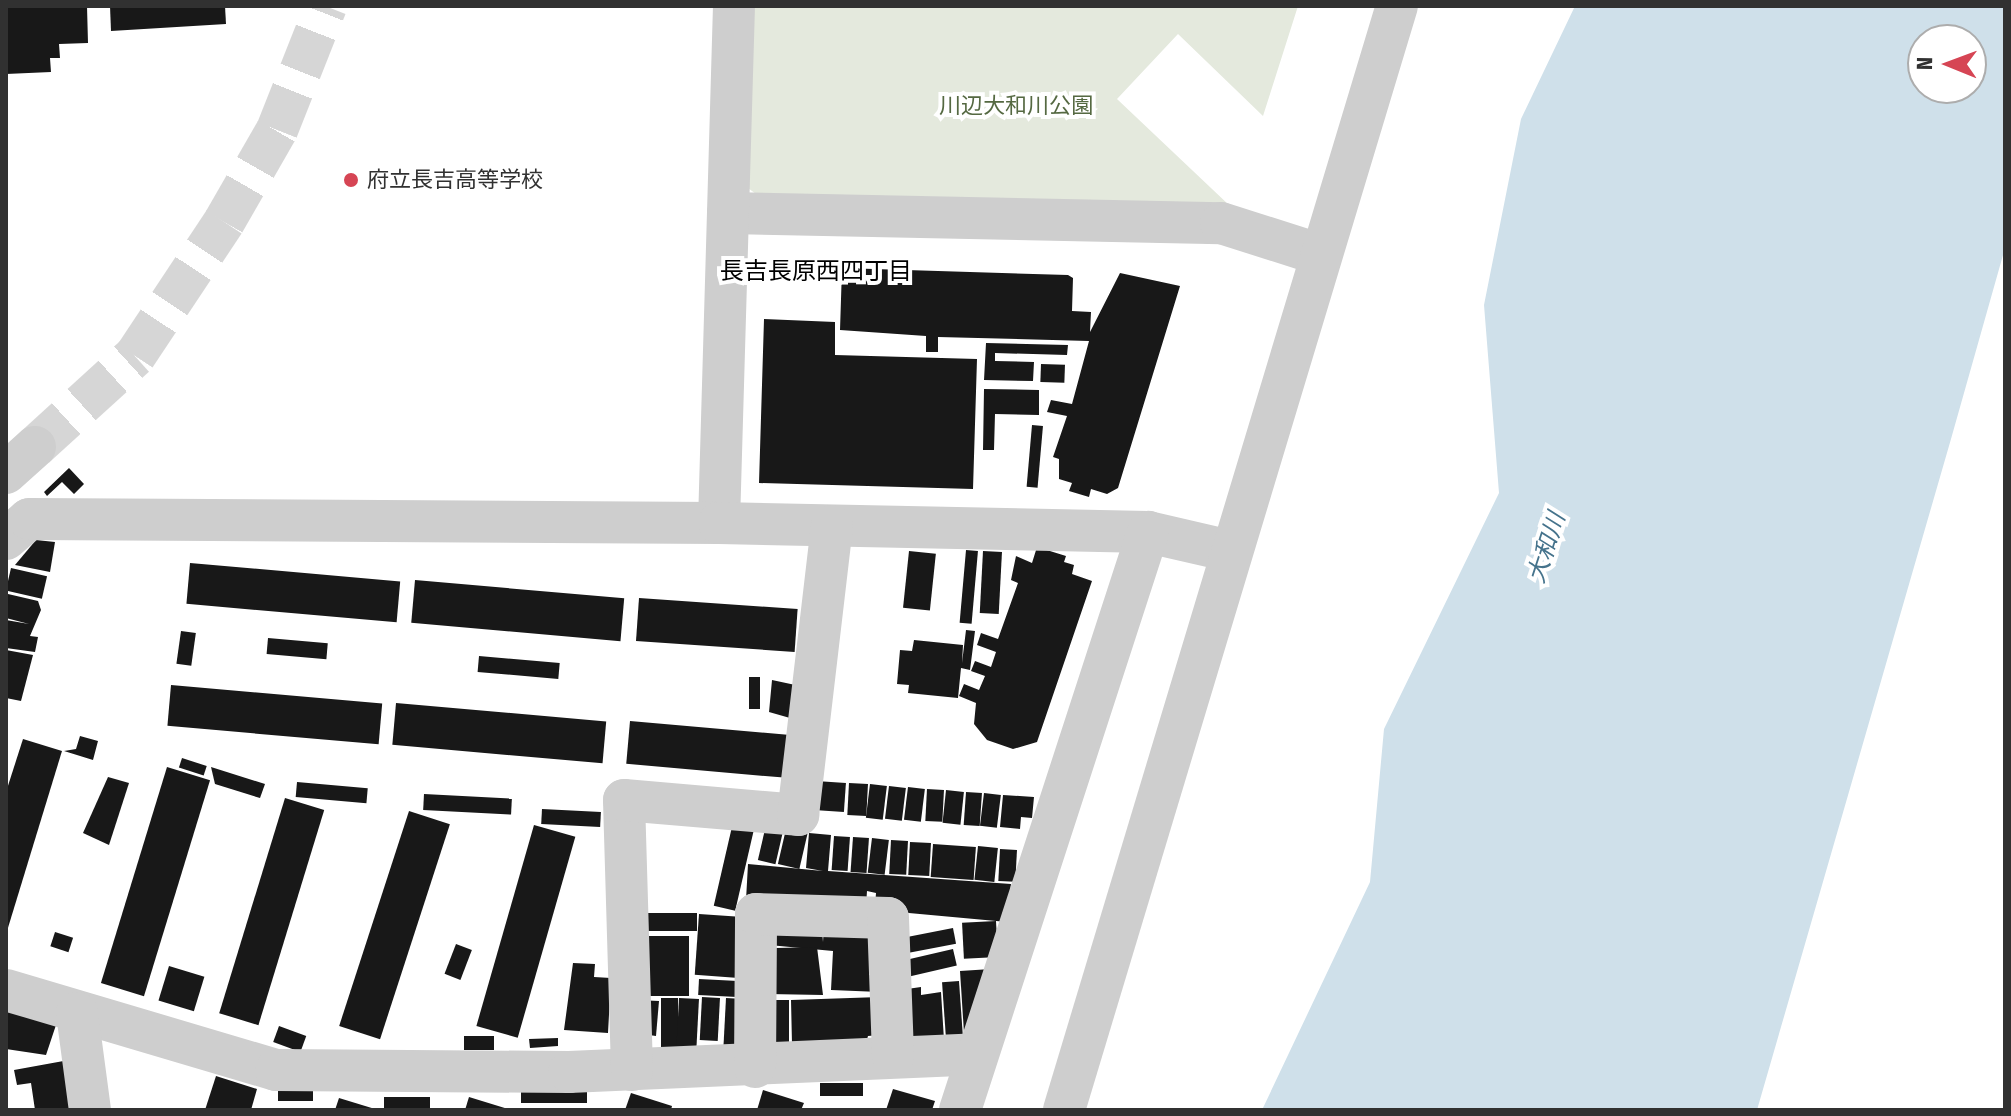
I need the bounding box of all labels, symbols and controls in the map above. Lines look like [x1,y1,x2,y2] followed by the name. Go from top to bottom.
[1907,24,1987,104] north arrow
[1911,57,1938,70] text: N
[939,93,1093,119] park label: 川辺大和川公園
[367,167,543,193] place label: 府立長吉高等学校
[342,171,360,189] marker: 府立長吉高等学校
[720,258,912,286] district label: 長吉長原西四丁目
[1522,509,1572,587] water label: 大和川

